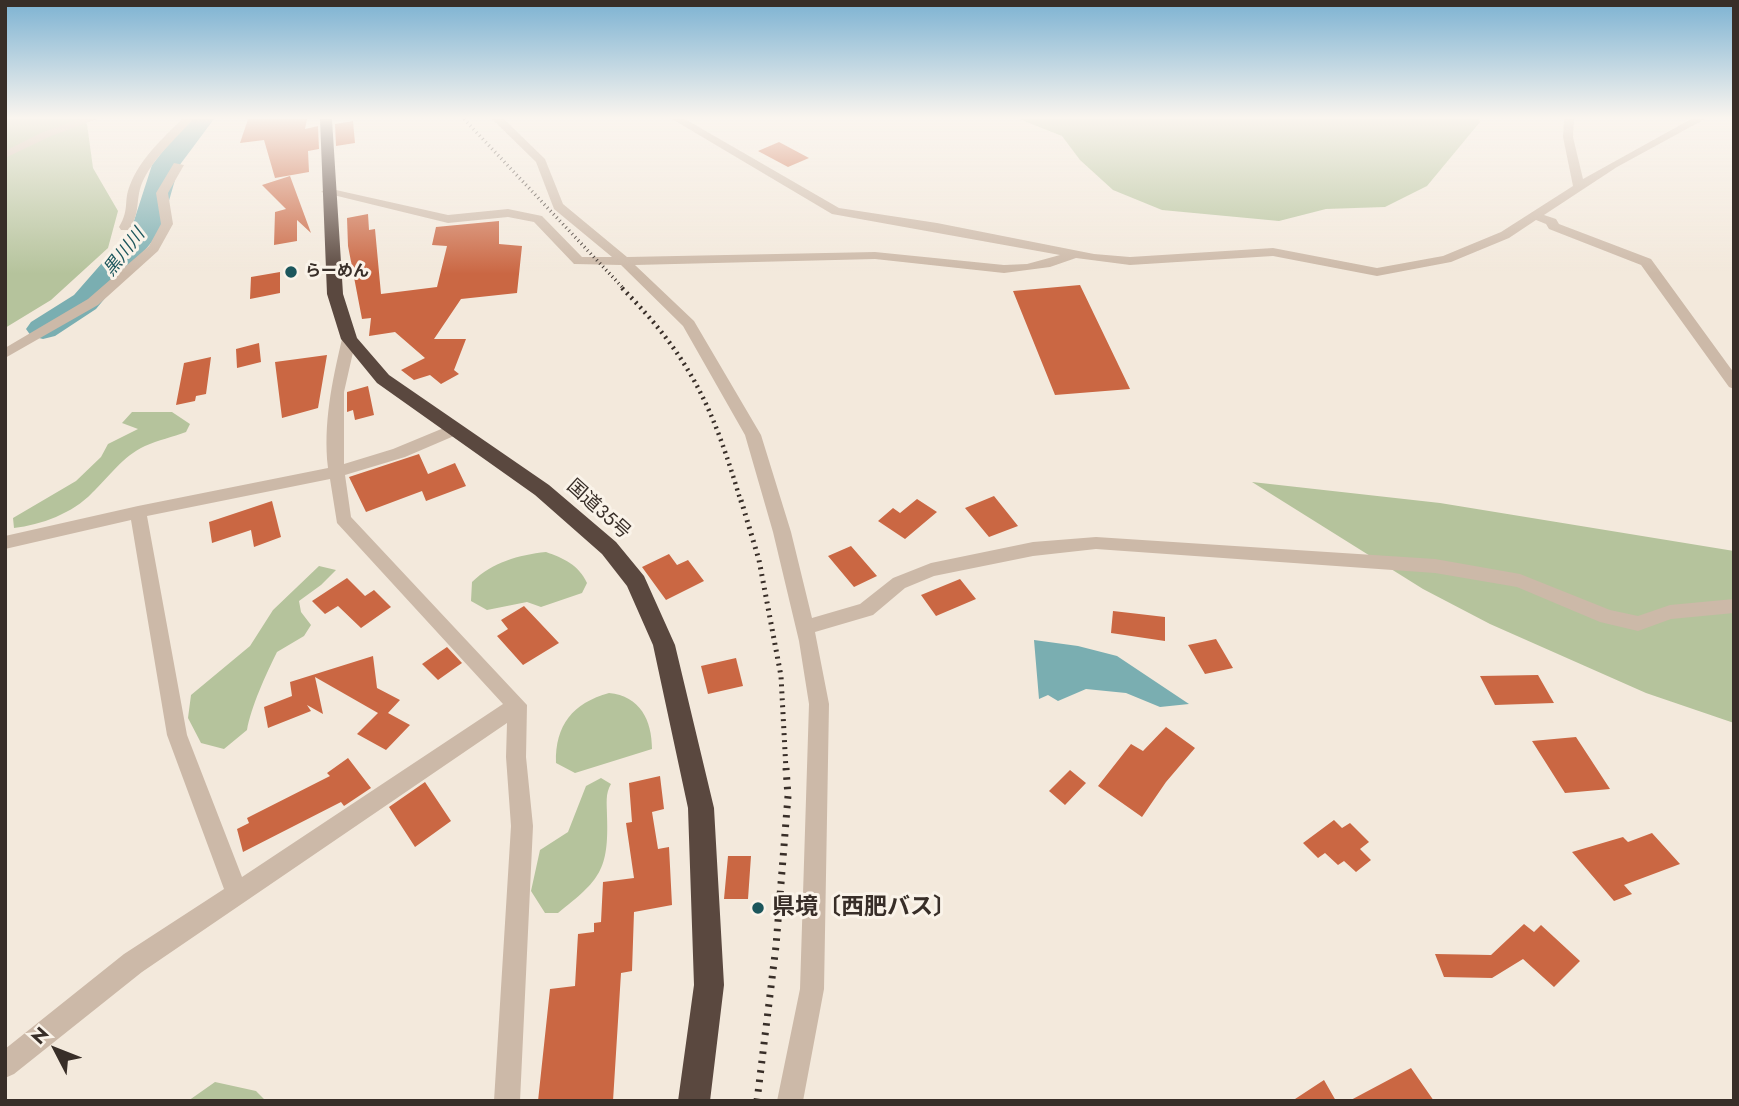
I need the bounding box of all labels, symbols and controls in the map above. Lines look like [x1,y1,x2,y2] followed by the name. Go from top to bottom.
[100,225,150,281] water label: 黒川川
[305,262,369,282] place label: らーめん
[283,264,299,280] marker: らーめん
[561,475,635,545] street label: 国道35号
[772,894,956,922] place label: 県境〔西肥バス〕
[750,900,766,916] marker: 県境〔西肥バス〕
[21,1015,91,1085] north arrow
[25,1021,55,1050] text: N

